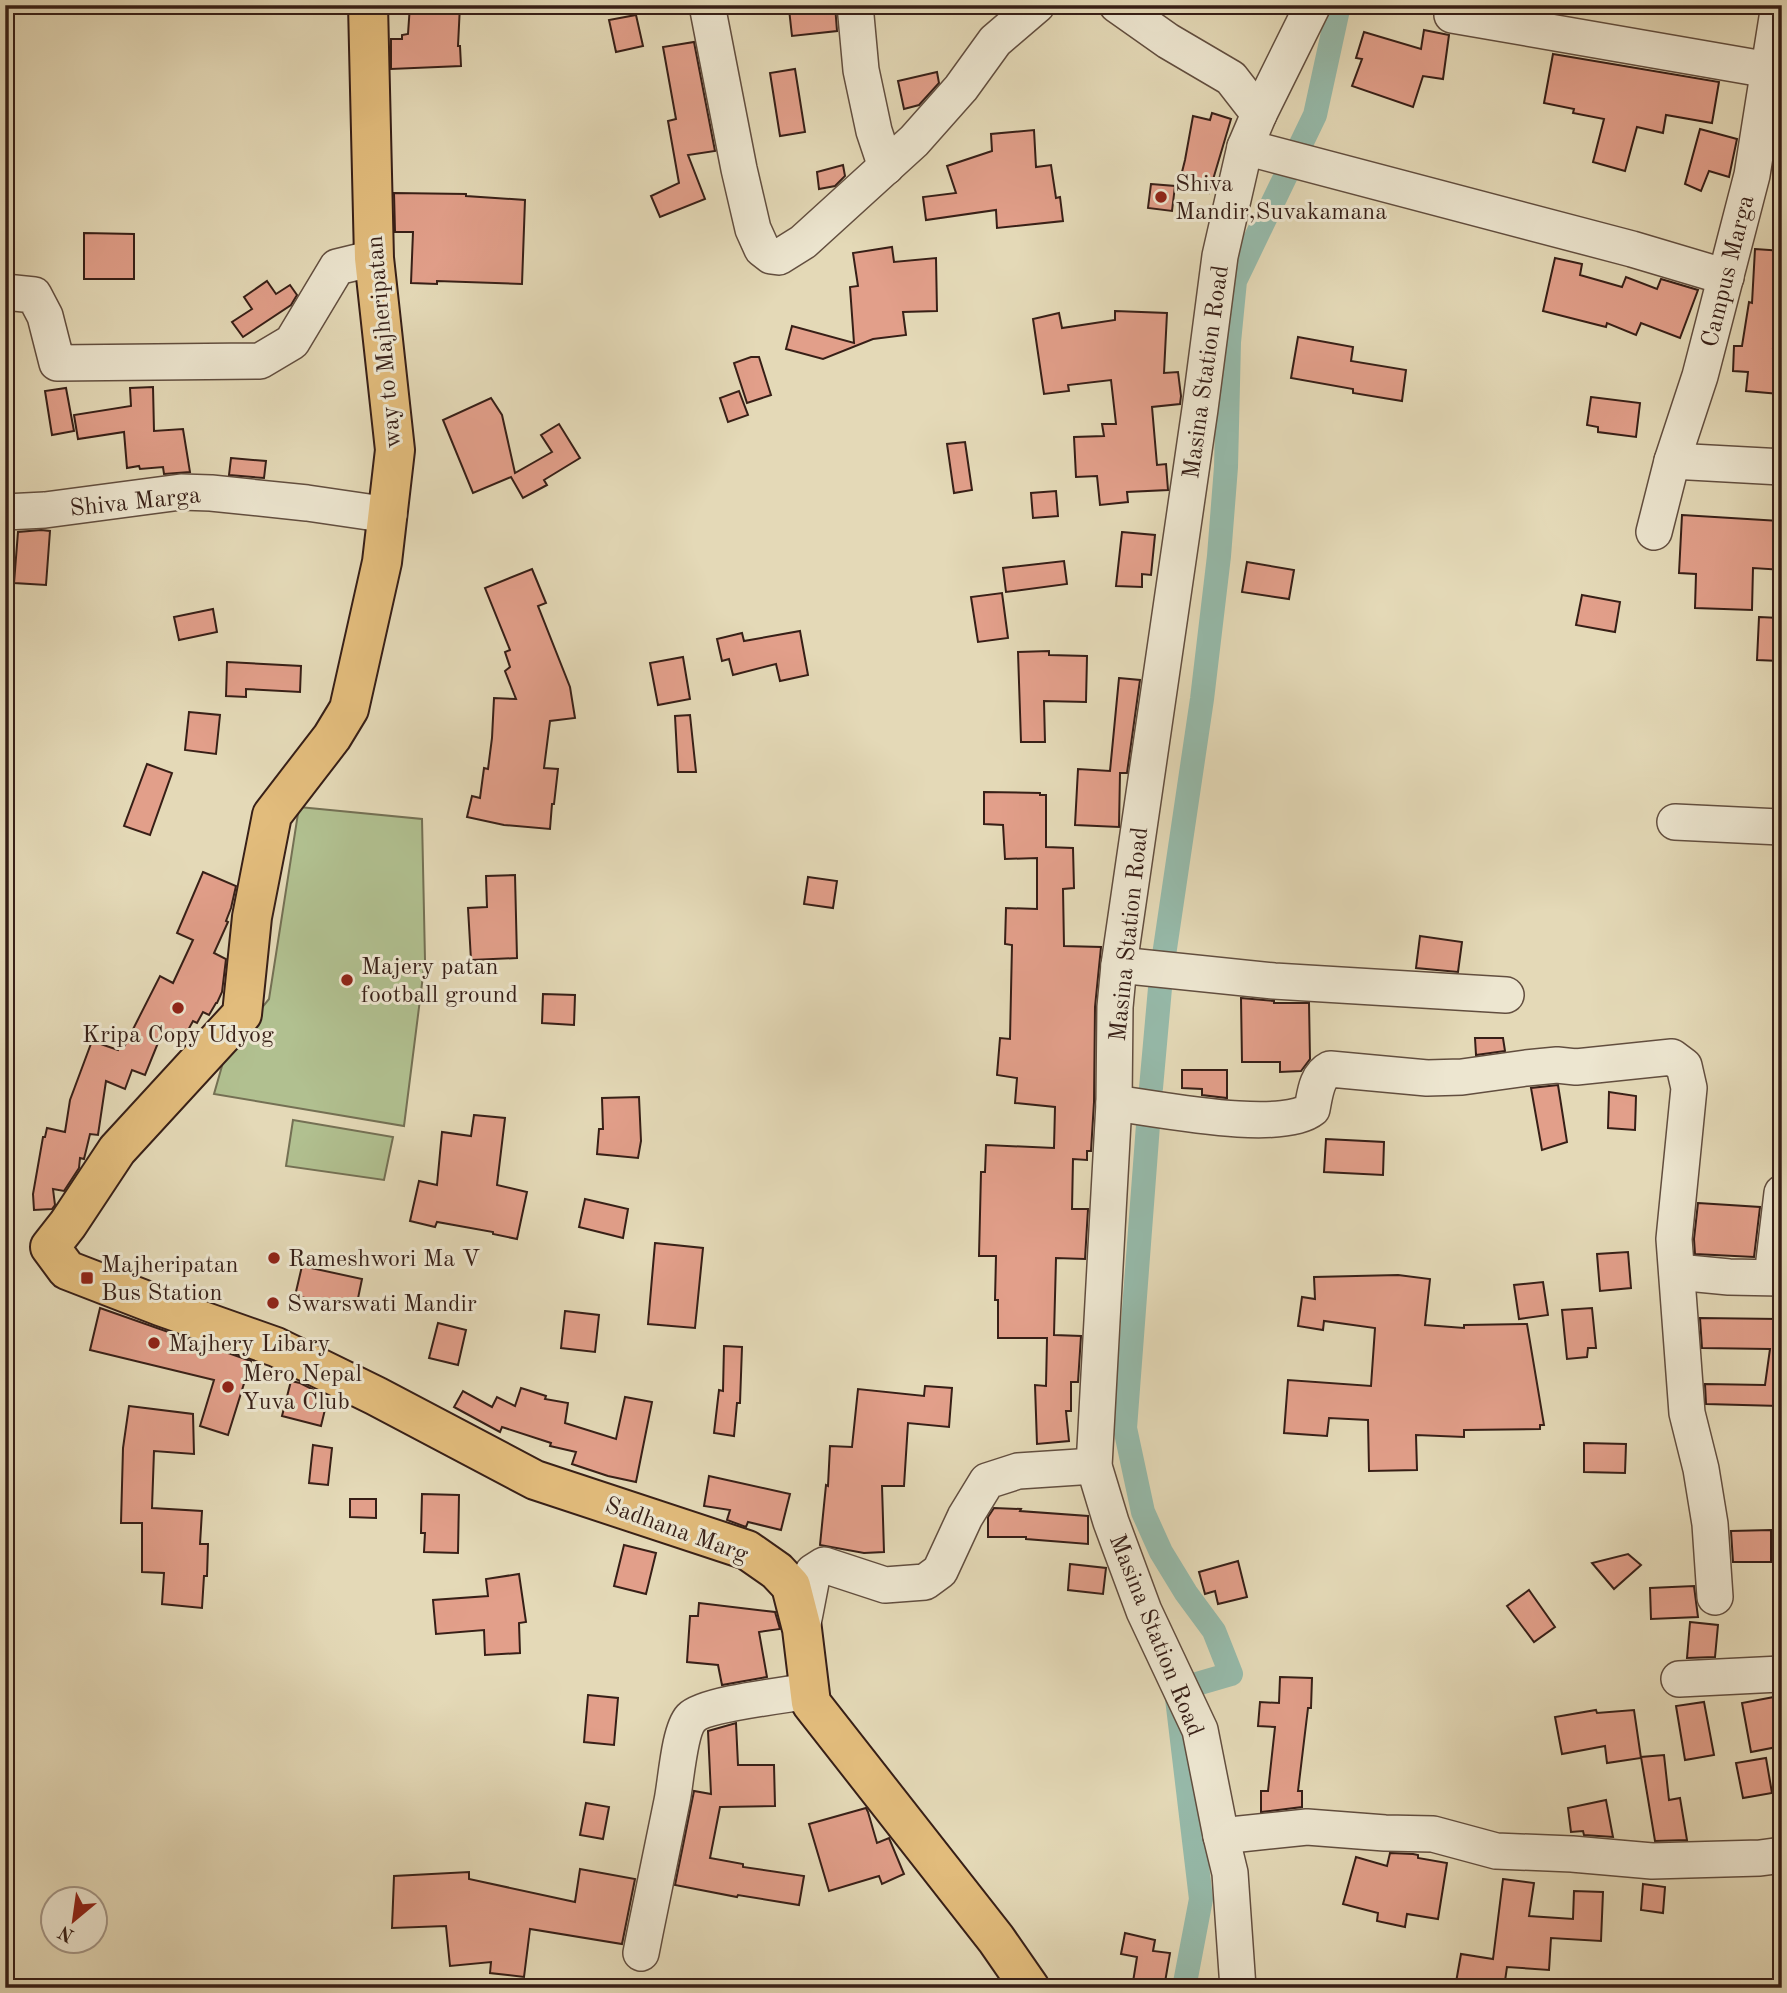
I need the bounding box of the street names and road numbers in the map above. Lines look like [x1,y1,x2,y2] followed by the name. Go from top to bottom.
[1698,193,1759,350] street label: Campus Marga
[364,234,406,449] street label: way to Majheripatan
[1180,264,1234,481] street label: Masina Station Road
[69,484,202,522] street label: Shiva Marga
[1107,826,1153,1043] street label: Masina Station Road
[602,1494,751,1568] street label: Sadhana Marg
[1104,1531,1207,1740] street label: Masina Station Road

